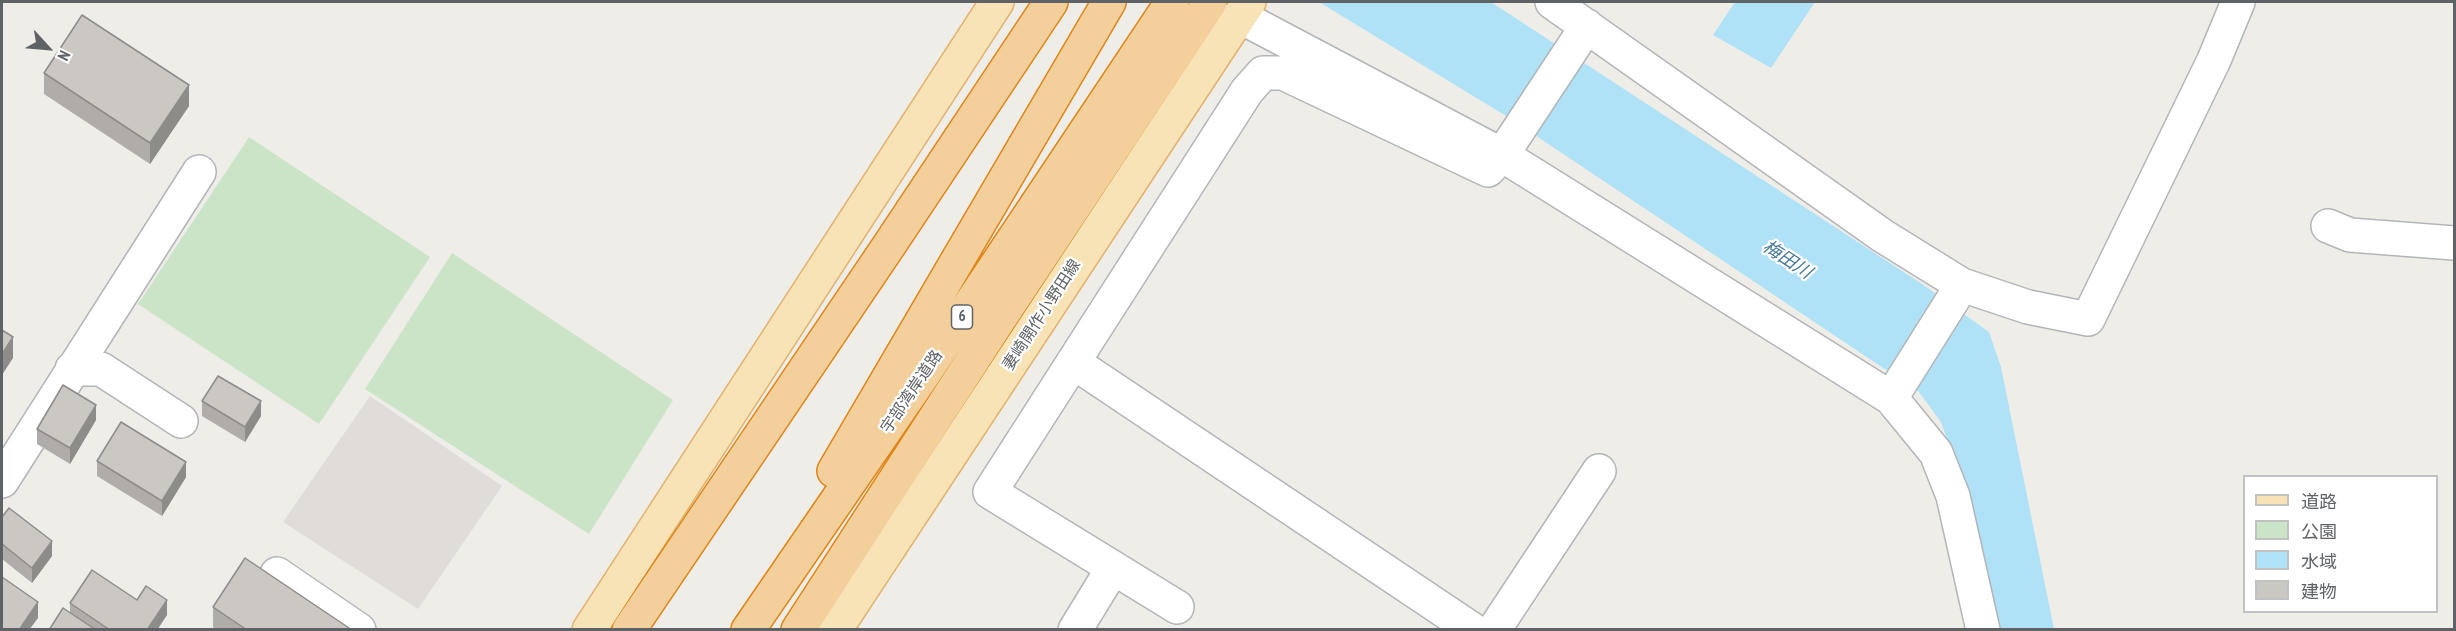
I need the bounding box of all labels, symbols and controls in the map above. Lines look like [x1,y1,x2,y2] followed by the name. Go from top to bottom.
[18,18,78,78] north arrow
[53,48,75,64] text: N
[1758,236,1816,284] water label: 梅田川
[999,256,1085,374] street label: 妻崎開作小野田線
[952,305,972,329] road number: 6
[877,347,947,437] street label: 宇部湾岸道路
[2243,475,2438,613] legend
[2301,490,2337,513] text: 道路
[2301,520,2337,543] text: 公園
[2301,550,2337,573] text: 水域
[2301,580,2337,603] text: 建物

